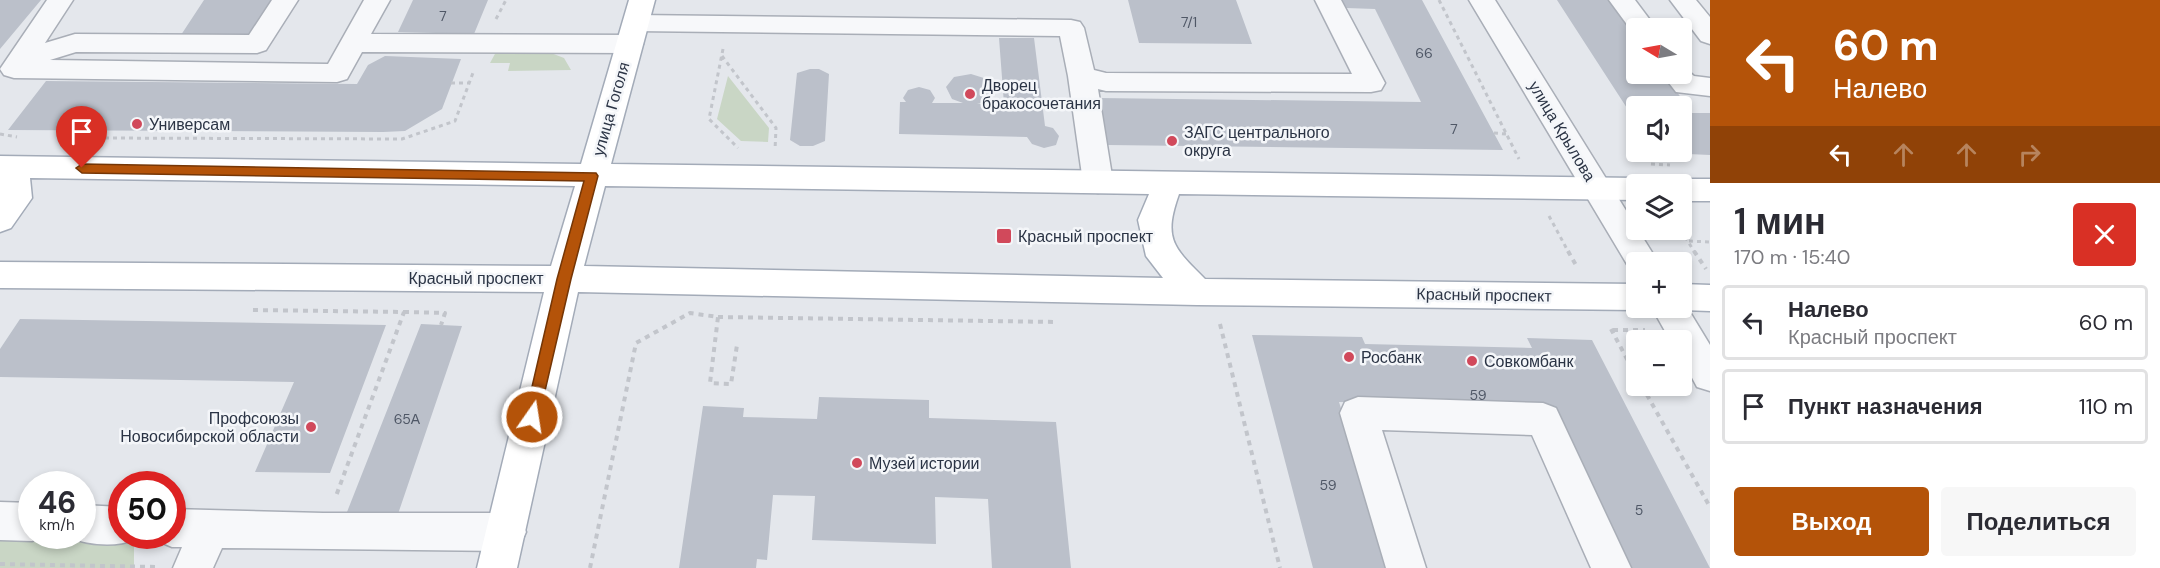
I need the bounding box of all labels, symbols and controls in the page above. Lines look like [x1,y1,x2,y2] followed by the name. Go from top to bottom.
[439,7,447,25] house number: 7
[1181,13,1197,31] house number: 7/1
[1626,18,1692,84] north arrow
[1626,18,1692,396] map controls
[1833,18,1939,73] text: 60 m
[1734,24,1812,102] icon: left
[1415,44,1433,62] house number: 66
[588,60,634,158] street label: улица Гоголя
[1833,71,1927,106] text: Налево
[982,75,1101,114] place label: Дворец бракосочетания
[1524,77,1600,185] street label: улица Крылова
[963,87,977,101] marker: Дворец бракосочетания
[1626,96,1692,162] button: sound
[56,106,107,168] pin
[149,114,230,135] place label: Универсам
[65,115,98,148] icon: arrive
[130,117,144,131] marker: Универсам
[1450,120,1458,138] house number: 7
[1184,122,1330,161] place label: ЗАГС центрального округа
[1165,134,1179,148] marker: ЗАГС центрального округа
[1824,138,1857,171] icon: left
[1887,138,1920,171] icon: ahead
[1950,138,1983,171] icon: ahead
[2013,138,2046,171] icon: right
[1626,174,1692,240] button: layers
[1734,198,1826,245] text: 1 мин
[2073,203,2136,266] button: close
[1018,226,1154,247] place label: Красный проспект
[995,227,1013,245] marker: Красный проспект
[1734,244,1850,270] text: 170 m · 15:40
[1626,252,1692,318] button: +
[408,268,544,289] street label: Красный проспект
[1416,283,1552,307] street label: Красный проспект
[1788,295,1869,324] text: Налево
[1737,306,1770,339] icon: left
[2079,308,2133,337] text: 60 m
[1788,324,1957,350] text: Красный проспект
[1626,330,1692,396] button: −
[1361,347,1422,368] place label: Росбанк
[1342,350,1356,364] marker: Росбанк
[1484,351,1574,372] place label: Совкомбанк
[1465,354,1479,368] marker: Совкомбанк
[500,385,564,449] position arrow
[1470,386,1487,404] house number: 59
[1737,390,1770,423] icon: arrive
[1788,392,1983,421] text: Пункт назначения
[2079,392,2133,421] text: 110 m
[120,408,299,447] place label: Профсоюзы Новосибирской области
[394,410,421,428] house number: 65А
[304,420,318,434] marker: Профсоюзы Новосибирской области
[869,453,980,474] place label: Музей истории
[850,456,864,470] marker: Музей истории
[108,471,186,549] speed limit sign: 50
[1320,476,1337,494] house number: 59
[38,483,76,522] text: 46
[1734,487,1929,556] button: Выход
[1941,487,2136,556] button: Поделиться
[1635,501,1643,519] house number: 5
[39,515,75,535] text: km/h

